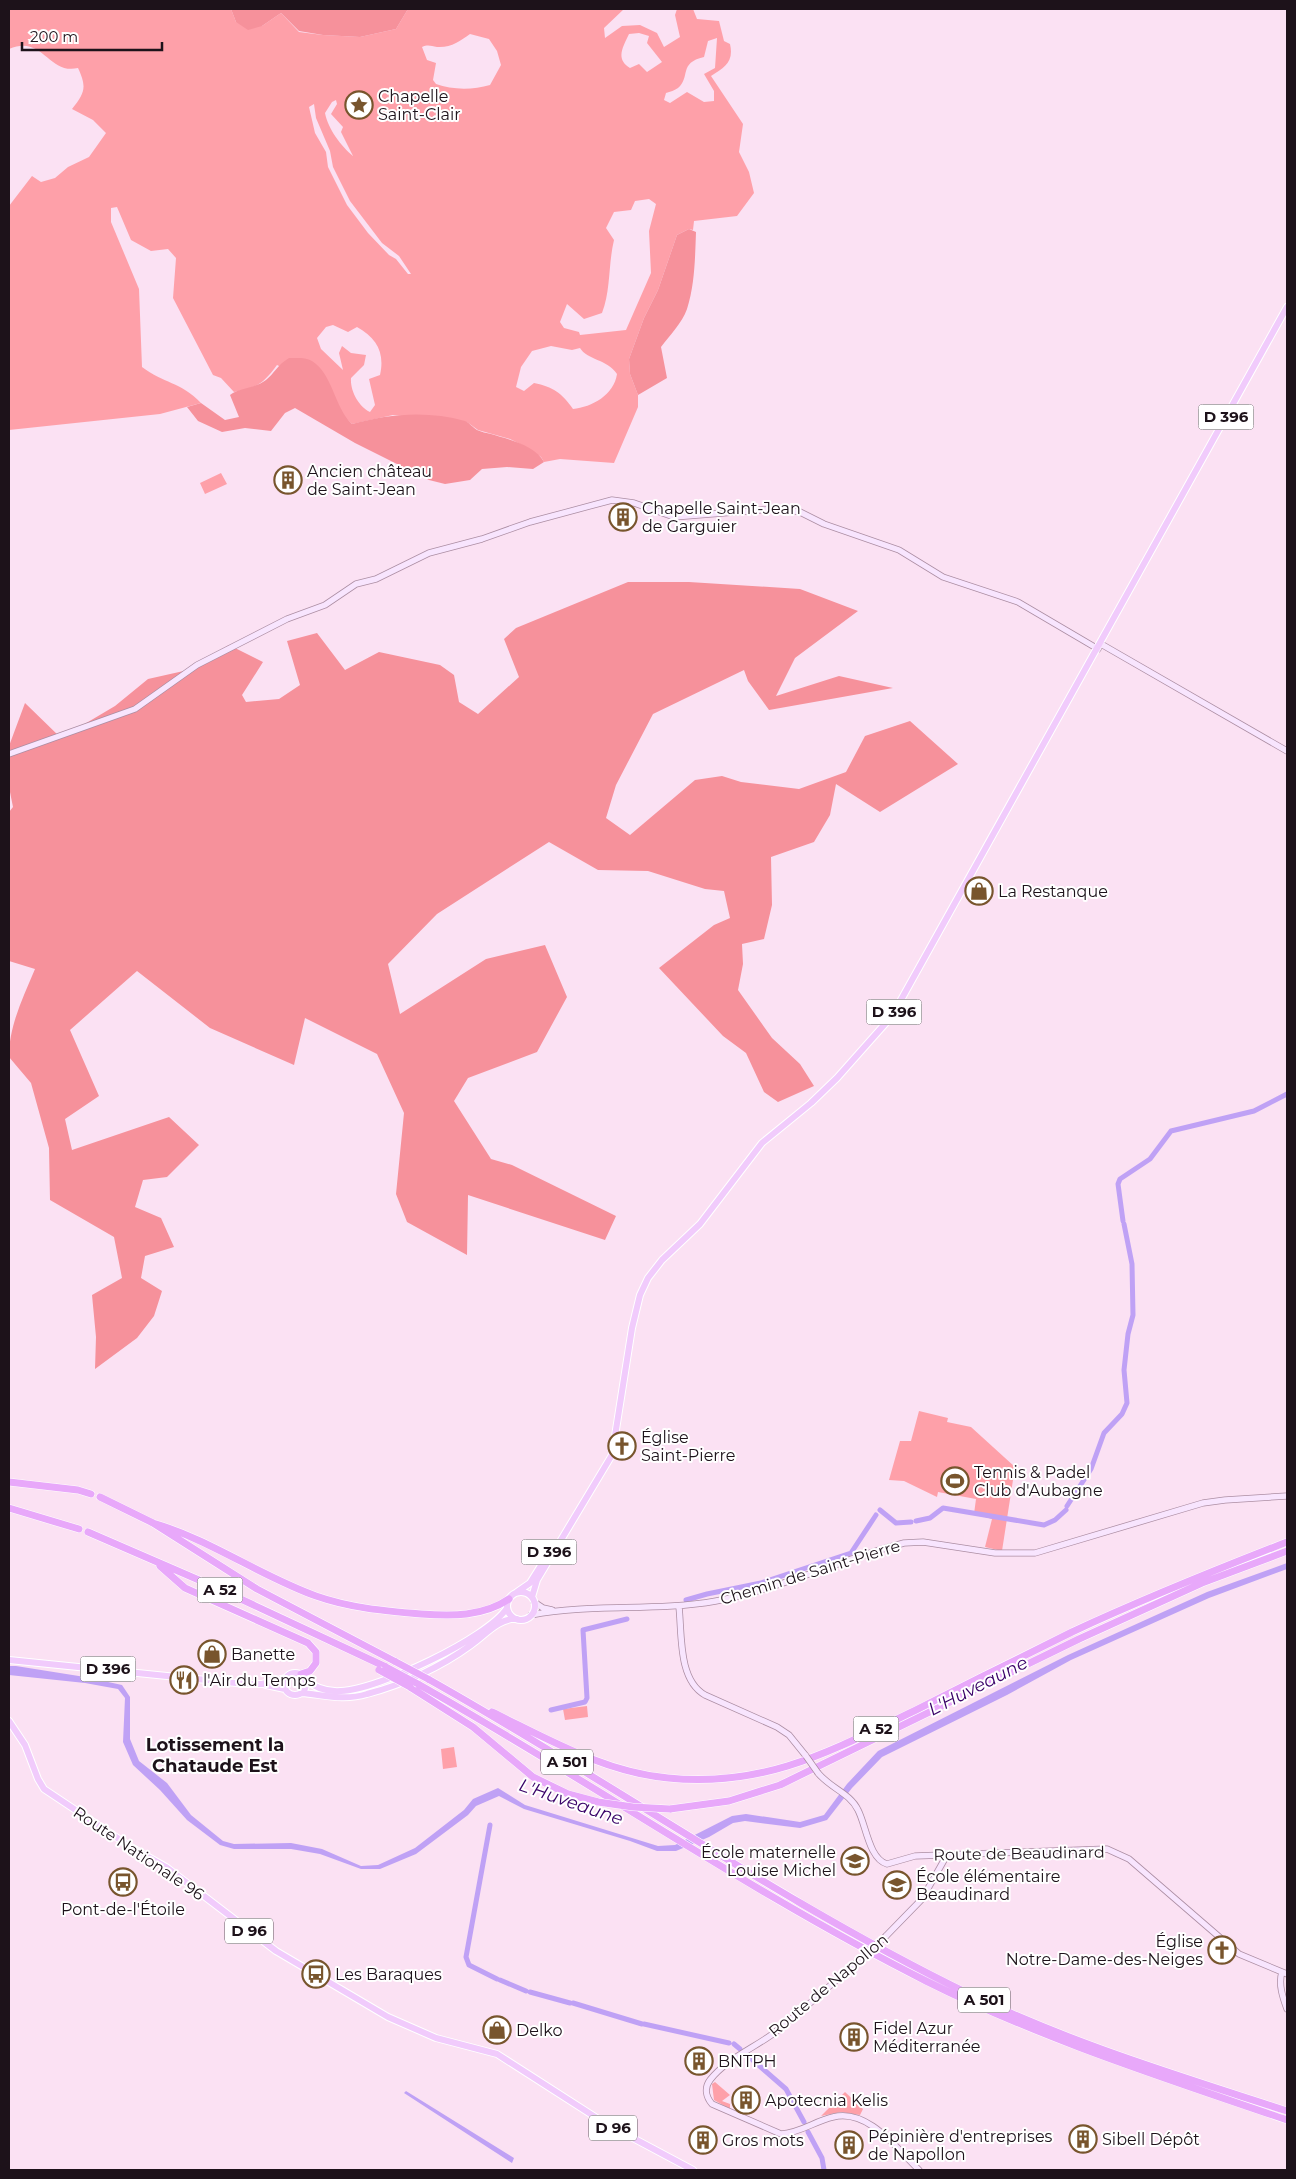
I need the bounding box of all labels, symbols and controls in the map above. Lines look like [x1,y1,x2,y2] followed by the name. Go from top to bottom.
[22,20,162,52] scale bar
[30,27,78,46] text: 200 m
[378,87,461,124] place label: Chapelle Saint-Clair
[344,90,374,120] place icon: Chapelle Saint-Clair
[1198,404,1254,430] road number: D 396
[307,462,432,499] place label: Ancien château de Saint-Jean
[273,465,303,495] building icon: Ancien château de Saint-Jean
[642,499,801,536] place label: Chapelle Saint-Jean de Garguier
[608,502,638,532] building icon: Chapelle Saint-Jean de Garguier
[964,876,994,906] shop icon: La Restanque
[998,882,1108,901] place label: La Restanque
[866,1000,922,1024] road number: D 396
[641,1428,735,1465] place label: Église Saint-Pierre
[607,1431,637,1461] church icon: Église Saint-Pierre
[974,1463,1103,1500] place label: Tennis & Padel Club d'Aubagne
[940,1466,970,1496] sports icon: Tennis & Padel Club d'Aubagne
[718,1536,902,1609] street label: Chemin de Saint-Pierre
[522,1540,576,1564] road number: D 396
[198,1578,242,1602] road number: A 52
[197,1639,227,1669] shop icon: Banette
[231,1645,295,1664] place label: Banette
[925,1651,1032,1720] water label: L'Huveaune
[80,1656,136,1682] road number: D 396
[169,1665,199,1695] restaurant icon: l'Air du Temps
[203,1671,316,1690] place label: l'Air du Temps
[854,1716,898,1742] road number: A 52
[146,1734,284,1777] district label: Lotissement la Chataude Est
[541,1750,593,1774] road number: A 501
[516,1774,626,1830] water label: L'Huveaune
[70,1803,208,1904] street label: Route Nationale 96
[701,1843,836,1880] place label: École maternelle Louise Michel
[933,1843,1105,1864] street label: Route de Beaudinard
[840,1846,870,1876] school or university icon: École maternelle Louise Michel
[108,1867,138,1897] bus stop icon: Pont-de-l'Étoile
[916,1867,1061,1904] place label: École élémentaire Beaudinard
[882,1870,912,1900] school or university icon: École élémentaire Beaudinard
[61,1900,185,1919] place label: Pont-de-l'Étoile
[225,1918,273,1944] road number: D 96
[765,1930,892,2041] street label: Route de Napollon
[1006,1932,1203,1969] place label: Église Notre-Dame-des-Neiges
[1207,1935,1237,1965] church icon: Église Notre-Dame-des-Neiges
[301,1959,331,1989] bus stop icon: Les Baraques
[335,1965,442,1984] place label: Les Baraques
[958,1988,1010,2012] road number: A 501
[482,2015,512,2045] shop icon: Delko
[873,2019,980,2056] place label: Fidel Azur Méditerranée
[516,2021,562,2040] place label: Delko
[839,2022,869,2052] building icon: Fidel Azur Méditerranée
[684,2046,714,2076] building icon: BNTPH
[718,2052,777,2071] place label: BNTPH
[731,2085,761,2115] building icon: Apotecnia Kelis
[765,2091,888,2110] place label: Apotecnia Kelis
[589,2116,637,2140] road number: D 96
[1068,2124,1098,2154] building icon: Sibell Dépôt
[688,2125,718,2155] building icon: Gros mots
[868,2127,1053,2164] place label: Pépinière d'entreprises de Napollon
[834,2130,864,2160] building icon: Pépinière d'entreprises de Napollon
[1102,2130,1200,2149] place label: Sibell Dépôt
[722,2131,804,2150] place label: Gros mots

